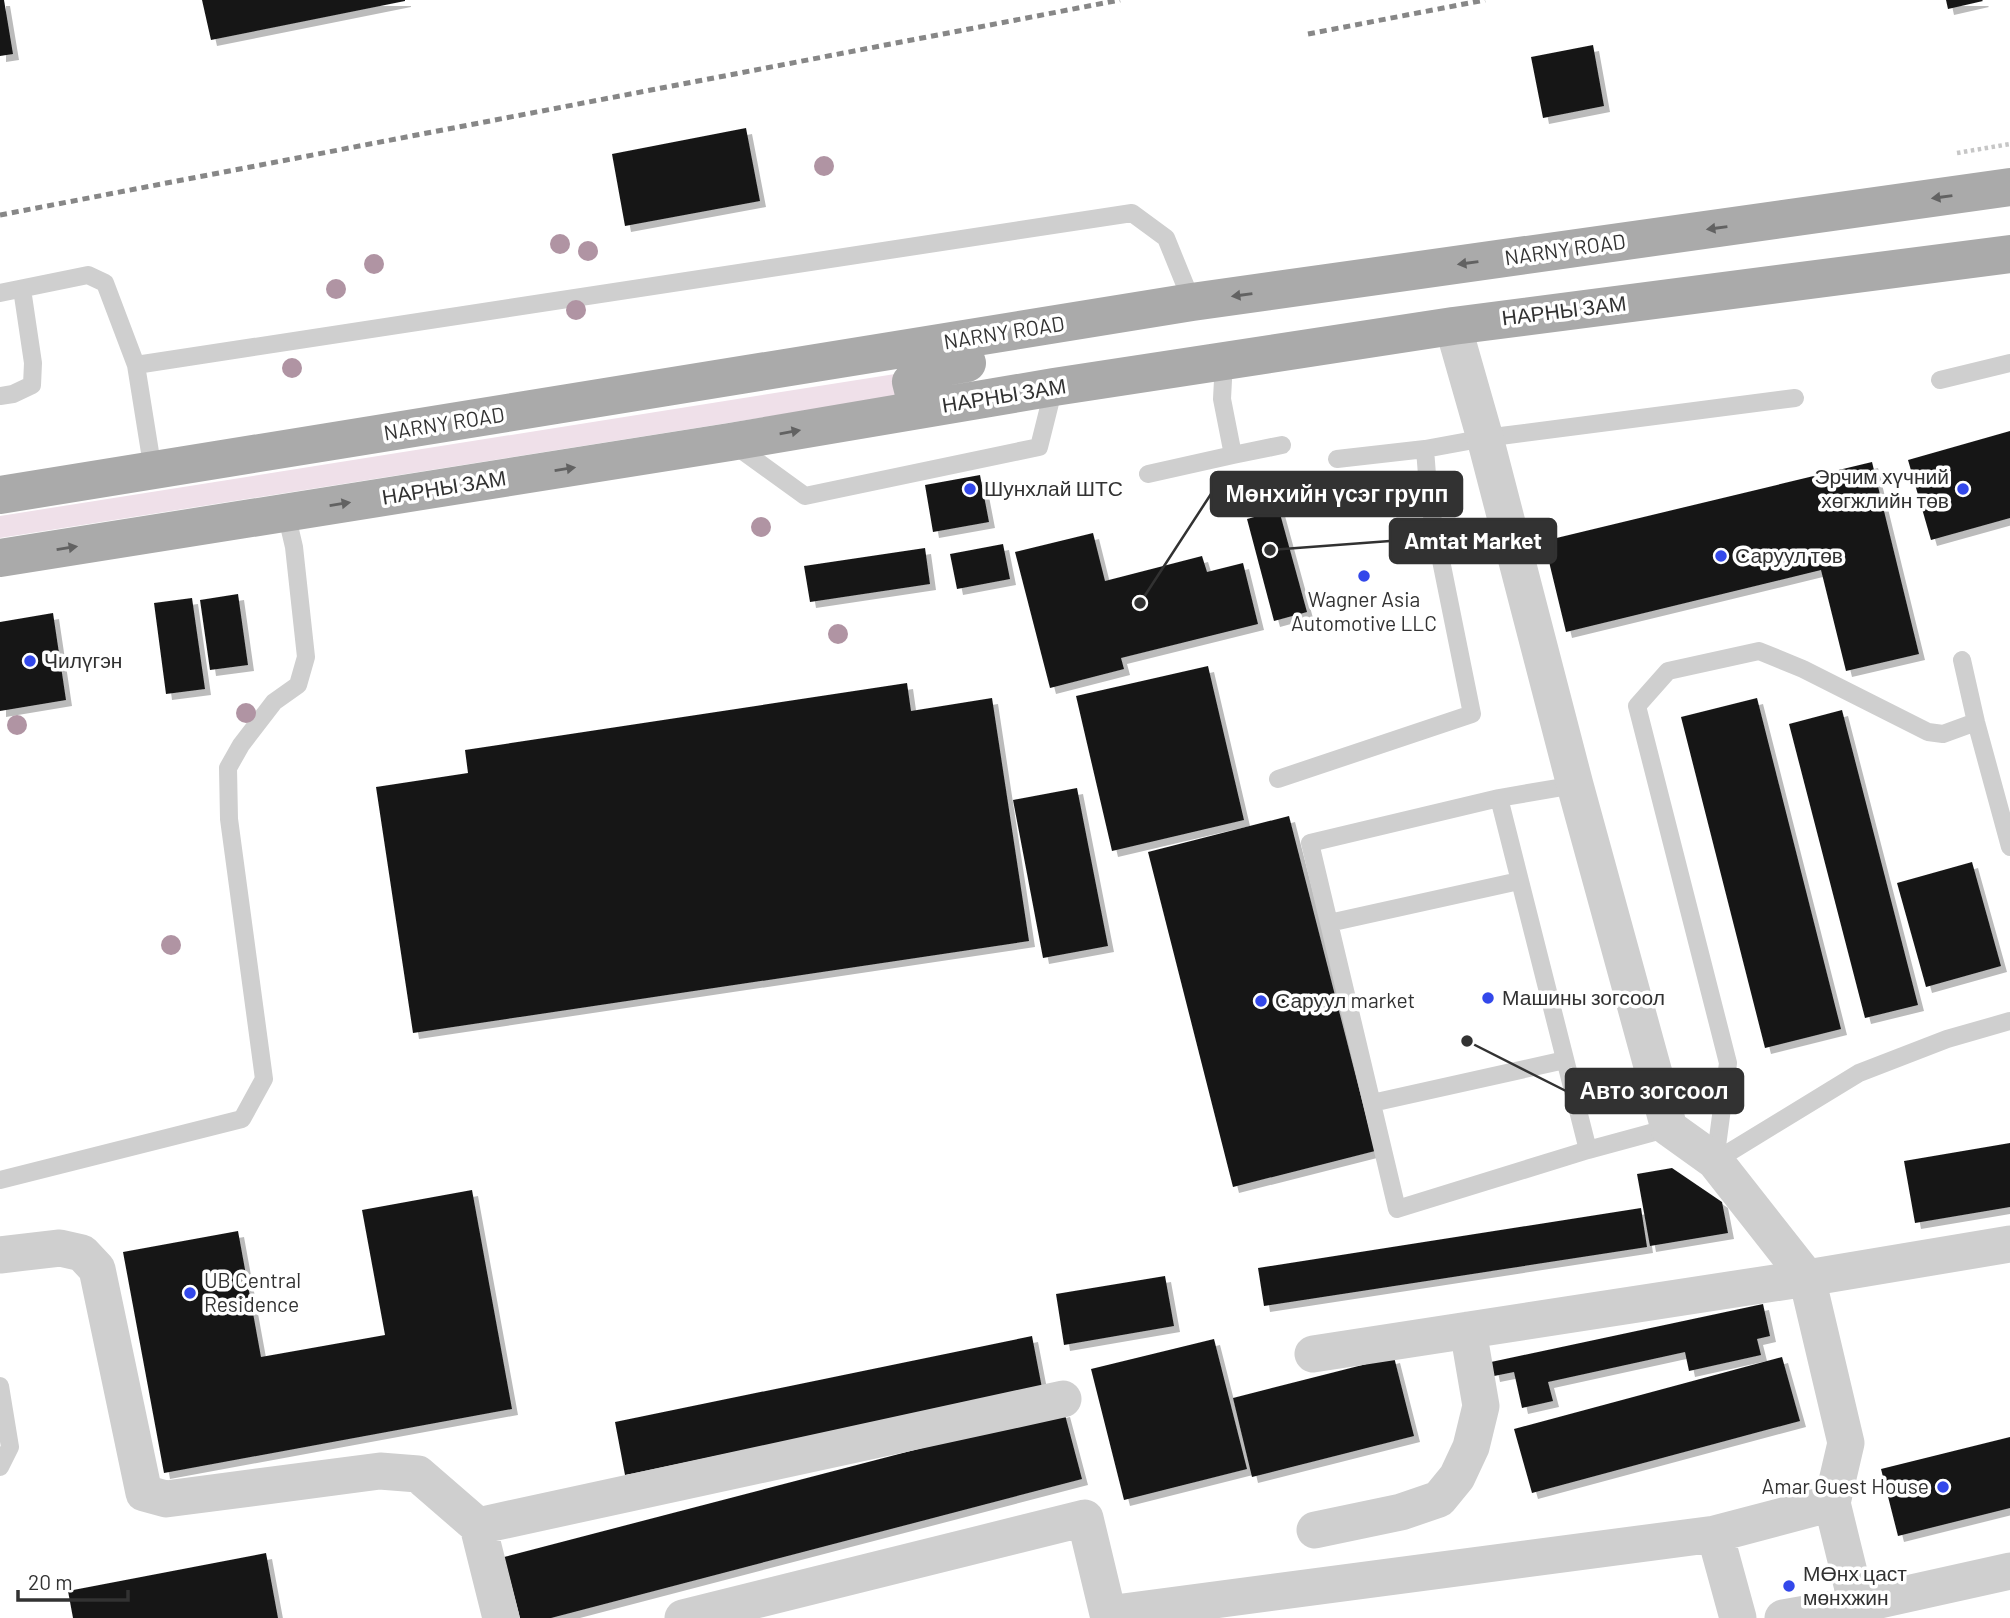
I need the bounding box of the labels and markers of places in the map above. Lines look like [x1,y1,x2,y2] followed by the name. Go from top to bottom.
[1814,463,1949,512] place label: Эрчим хүчний хөгжлийн төв
[1211,472,1462,516] callout: Мөнхийн үсэг групп
[984,475,1123,500] place label: Шунхлай ШТС
[962,481,978,497] marker: Шунхлай ШТС
[1955,481,1971,497] marker: Эрчим хүчний хөгжлийн төв
[1390,519,1556,563] callout: Amtat Market
[1735,542,1843,567] place label: Саруул төв
[1713,548,1729,564] marker: Саруул төв
[1356,568,1372,584] marker: Wagner Asia Automotive LLC
[1291,586,1437,635] place label: Wagner Asia Automotive LLC
[44,647,122,672] place label: Чилүгэн
[22,653,38,669] marker: Чилүгэн
[1502,984,1665,1009] place label: Машины зогсоол
[1275,987,1415,1012] place label: Саруул market
[1480,990,1496,1006] marker: Машины зогсоол
[1253,993,1269,1009] marker: Саруул market
[1566,1069,1743,1113] callout: Авто зогсоол
[204,1267,301,1316] place label: UB Central Residence
[182,1285,198,1301] marker: UB Central Residence
[1762,1473,1929,1498] place label: Amar Guest House
[1935,1479,1951,1495] marker: Amar Guest House
[1803,1560,1907,1609] place label: МӨнх цаст мөнхжин
[1781,1578,1797,1594] marker: МӨнх цаст мөнхжин

